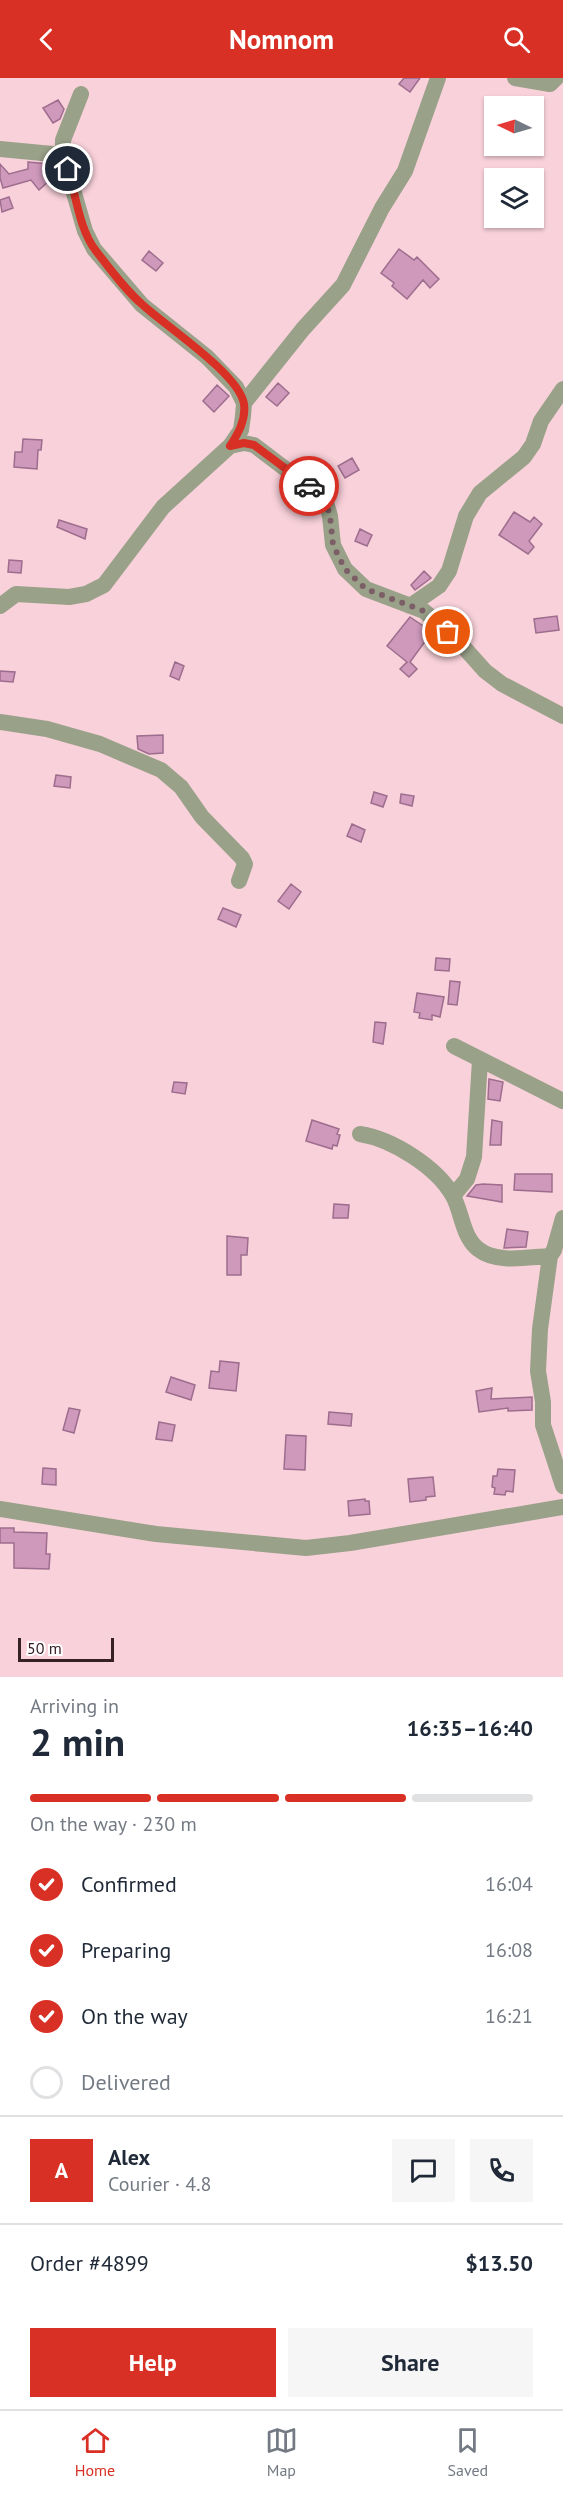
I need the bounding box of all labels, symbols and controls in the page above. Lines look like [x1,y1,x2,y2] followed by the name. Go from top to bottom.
[229,22,334,56] text: Nomnom
[30,23,63,56] icon: back
[500,23,533,56] icon: search
[484,96,544,156] north arrow
[484,96,544,228] map controls
[42,143,93,194] pin
[51,152,84,185] icon: home
[484,168,544,228] button: layers
[279,456,339,516] courier
[293,470,326,503] icon: car
[422,606,473,657] pin
[431,615,464,648] icon: bag
[18,1635,114,1662] scale bar
[27,1638,62,1658] text: 50 m
[30,1693,119,1719] text: Arriving in
[407,1714,533,1742] text: 16:35–16:40
[30,1716,125,1767] text: 2 min
[30,1811,197,1837] text: On the way · 230 m
[30,1868,63,1901] icon: check
[81,1870,177,1898] text: Confirmed
[485,1871,533,1897] text: 16:04
[30,1934,63,1967] icon: check
[81,1936,171,1964] text: Preparing
[485,1937,533,1963] text: 16:08
[30,2000,63,2033] icon: check
[81,2002,188,2030] text: On the way
[485,2003,533,2029] text: 16:21
[81,2068,171,2096] text: Delivered
[392,2139,455,2202] button: chat
[470,2139,533,2202] button: phone
[108,2143,150,2171] text: Alex
[55,2156,68,2184] text: A
[108,2171,211,2197] text: Courier · 4.8
[30,2249,149,2277] text: Order #4899
[465,2249,533,2277] text: $13.50
[30,2328,276,2397] button: Help
[288,2328,533,2397] button: Share
[75,2424,115,2480] tab: Home
[265,2424,298,2480] tab: Map
[447,2424,488,2480] tab: Saved

